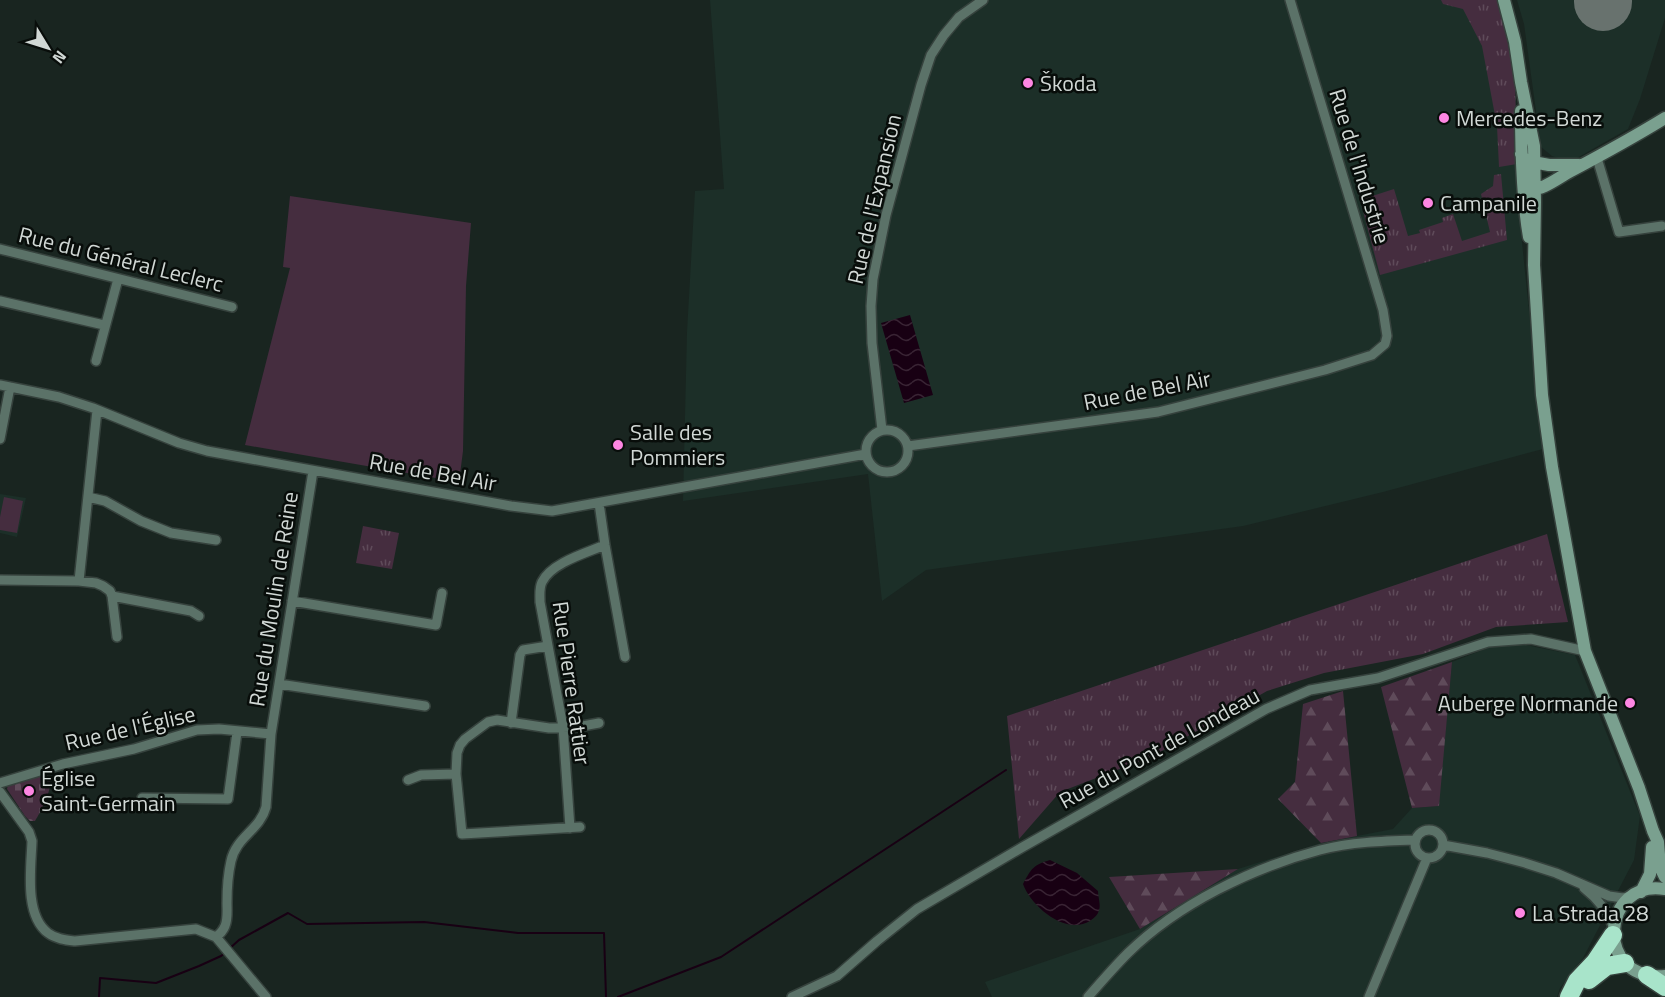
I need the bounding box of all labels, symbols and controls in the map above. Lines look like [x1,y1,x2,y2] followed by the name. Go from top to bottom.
[18,18,78,78] north arrow
[47,45,73,69] text: N
[1040,66,1096,100] place label: Škoda
[1021,76,1035,90] marker: Škoda
[1320,84,1400,248] street label: Rue de l'Industrie
[1456,101,1602,135] place label: Mercedes-Benz
[838,111,910,287] street label: Rue de l'Expansion
[1437,111,1451,125] marker: Mercedes-Benz
[1440,186,1537,220] place label: Campanile
[1421,196,1435,210] marker: Campanile
[15,217,227,301] street label: Rue du Général Leclerc
[1081,361,1214,419] street label: Rue de Bel Air
[630,415,725,474] place label: Salle des Pommiers
[611,438,625,452] marker: Salle des Pommiers
[367,444,500,500] street label: Rue de Bel Air
[239,489,307,709] street label: Rue du Moulin de Reine
[544,599,600,767] street label: Rue Pierre Rattier
[1052,679,1266,817] street label: Rue du Pont de Londeau
[1438,686,1618,720] place label: Auberge Normande
[1623,696,1637,710] marker: Auberge Normande
[61,697,199,759] street label: Rue de l'Église
[41,761,176,820] place label: Église Saint-Germain
[22,784,36,798] marker: Église Saint-Germain
[1532,896,1649,930] place label: La Strada 28
[1513,906,1527,920] marker: La Strada 28

